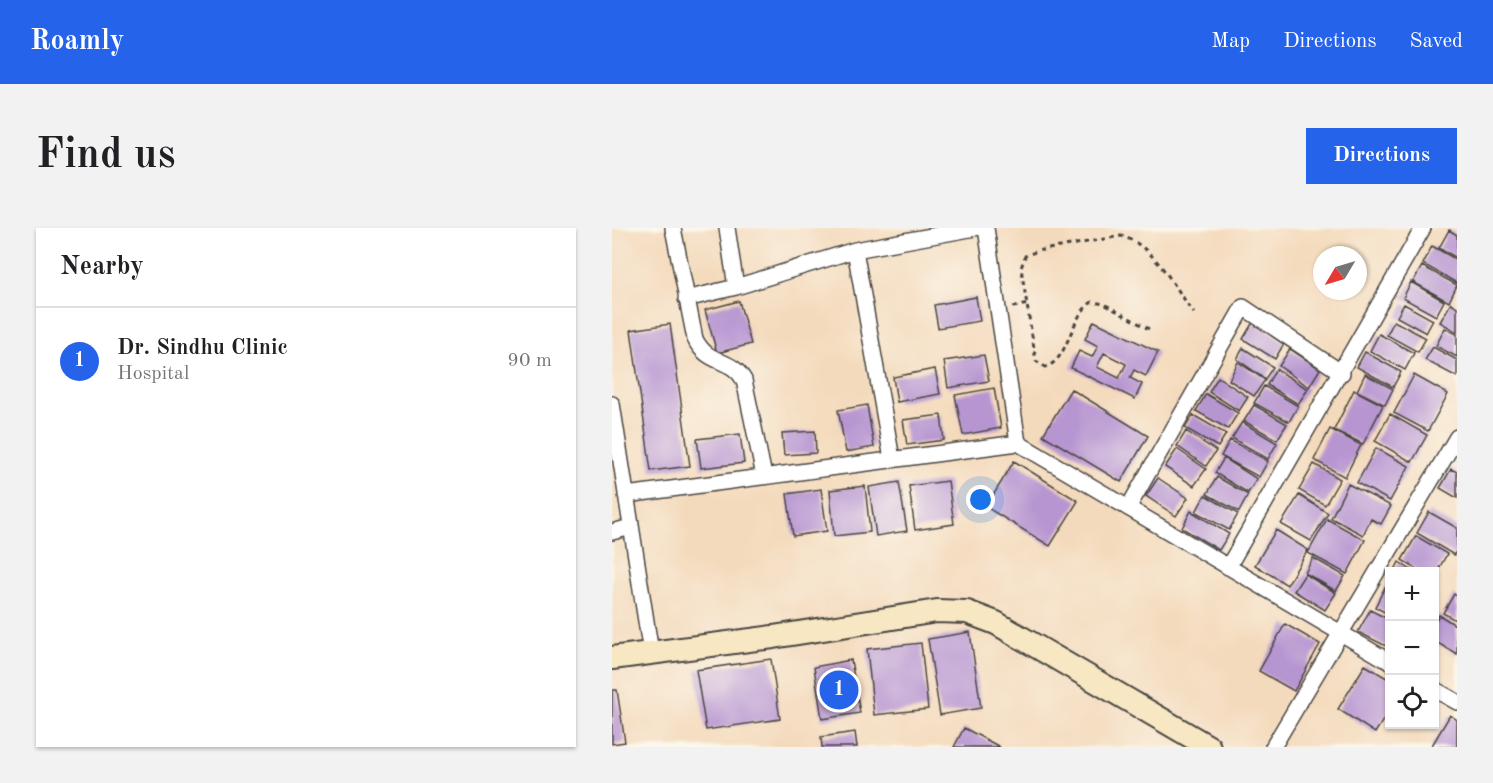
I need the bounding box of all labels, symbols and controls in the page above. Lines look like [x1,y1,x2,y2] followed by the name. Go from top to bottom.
[30,28,124,56] text: Roamly
[1211,31,1250,52] text: Map
[1283,31,1377,52] text: Directions
[1410,31,1463,52] text: Saved
[1306,128,1457,184] button: Directions
[36,135,175,177] text: Find us
[1313,246,1367,300] north arrow
[60,254,144,280] text: Nearby
[117,337,288,359] text: Dr. Sindhu Clinic
[74,351,85,371] text: 1
[507,351,552,371] text: 90 m
[117,364,189,384] text: Hospital
[966,485,995,514] your location
[1385,567,1439,729] map controls
[1385,567,1439,621] button: +
[1385,621,1439,675] button: −
[820,668,858,712] pin: 1
[1385,675,1439,729] button: locate

